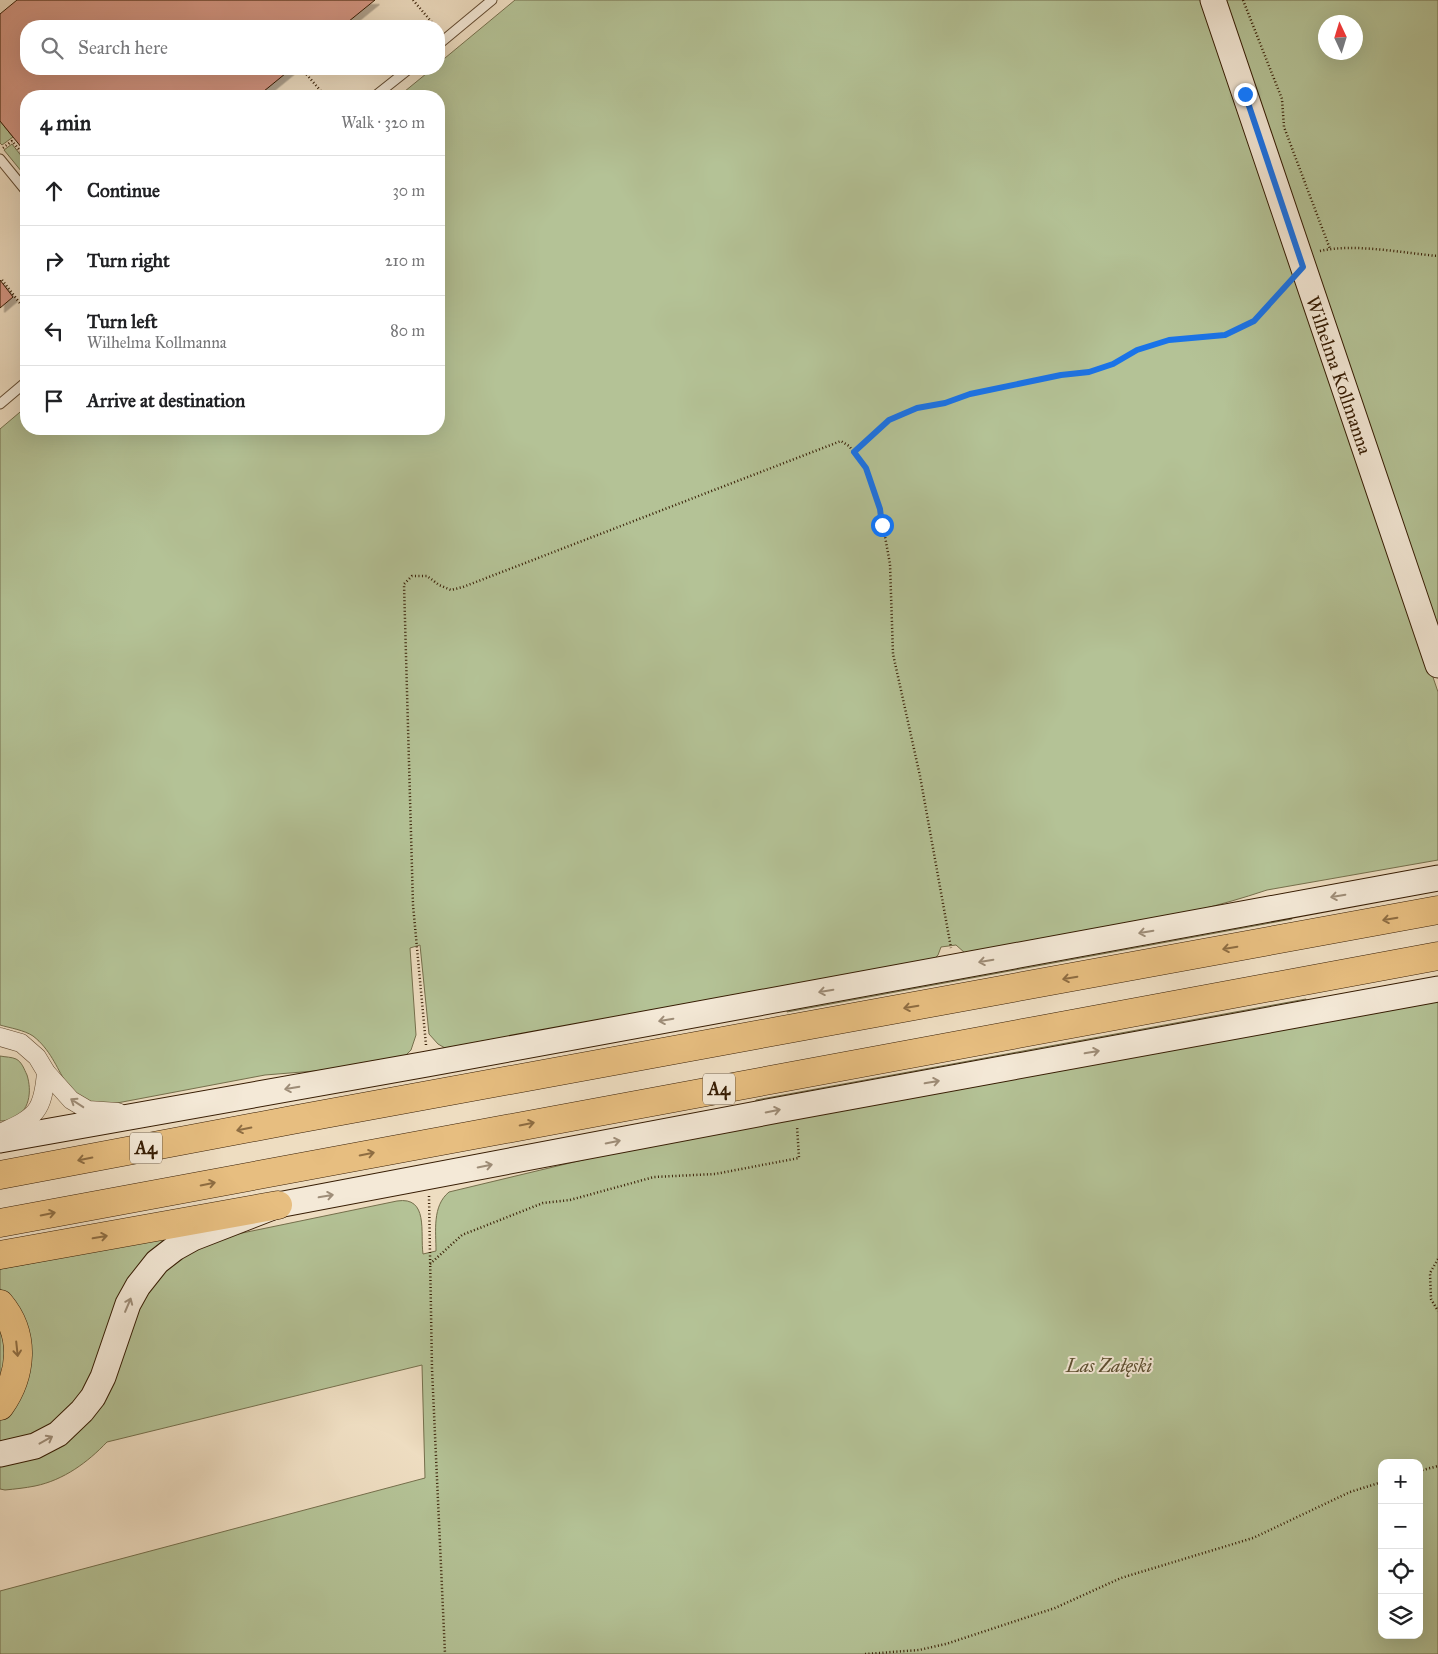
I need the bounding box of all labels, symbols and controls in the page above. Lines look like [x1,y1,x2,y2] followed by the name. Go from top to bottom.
[1318,15,1363,60] north arrow
[20,20,445,75] search box
[38,34,66,62] icon: search
[78,36,168,59] text: Search here
[1234,83,1257,106] route end
[40,110,91,136] text: 4 min
[341,113,425,132] text: Walk · 320 m
[40,177,68,205] icon: ahead
[87,179,160,202] text: Continue
[392,181,425,200] text: 30 m
[40,247,68,275] icon: right
[87,249,170,272] text: Turn right
[385,251,425,270] text: 210 m
[1301,293,1377,458] street label: Wilhelma Kollmanna
[87,310,157,333] text: Turn left
[40,317,68,345] icon: left
[390,321,425,340] text: 80 m
[87,333,227,352] text: Wilhelma Kollmanna
[40,387,68,415] icon: arrive
[87,389,245,412] text: Arrive at destination
[871,514,894,537] route start
[1331,892,1347,902] one-way arrow
[1382,914,1398,924] one-way arrow
[1138,927,1154,937] one-way arrow
[1223,944,1239,954] one-way arrow
[978,957,994,967] one-way arrow
[1063,973,1079,983] one-way arrow
[819,986,835,996] one-way arrow
[903,1002,919,1012] one-way arrow
[659,1016,675,1025] one-way arrow
[1084,1047,1100,1057] one-way arrow
[703,1074,735,1104] road number: A4
[924,1076,940,1086] one-way arrow
[284,1084,300,1094] one-way arrow
[71,1098,85,1108] one-way arrow
[764,1106,780,1116] one-way arrow
[519,1119,535,1129] one-way arrow
[237,1125,253,1134] one-way arrow
[130,1132,162,1164] road number: A4
[605,1137,621,1146] one-way arrow
[359,1149,375,1158] one-way arrow
[77,1155,93,1165] one-way arrow
[477,1161,493,1171] one-way arrow
[199,1178,215,1188] one-way arrow
[317,1191,333,1200] one-way arrow
[40,1208,56,1218] one-way arrow
[91,1232,107,1242] one-way arrow
[124,1298,134,1313] one-way arrow
[12,1341,22,1357] one-way arrow
[1065,1354,1152,1377] park label: Las Załęski
[39,1435,54,1445] one-way arrow
[1378,1459,1423,1639] map controls
[1378,1459,1423,1504] button: +
[1378,1504,1423,1549] button: −
[1378,1549,1423,1594] button: locate
[1378,1594,1423,1639] button: layers

